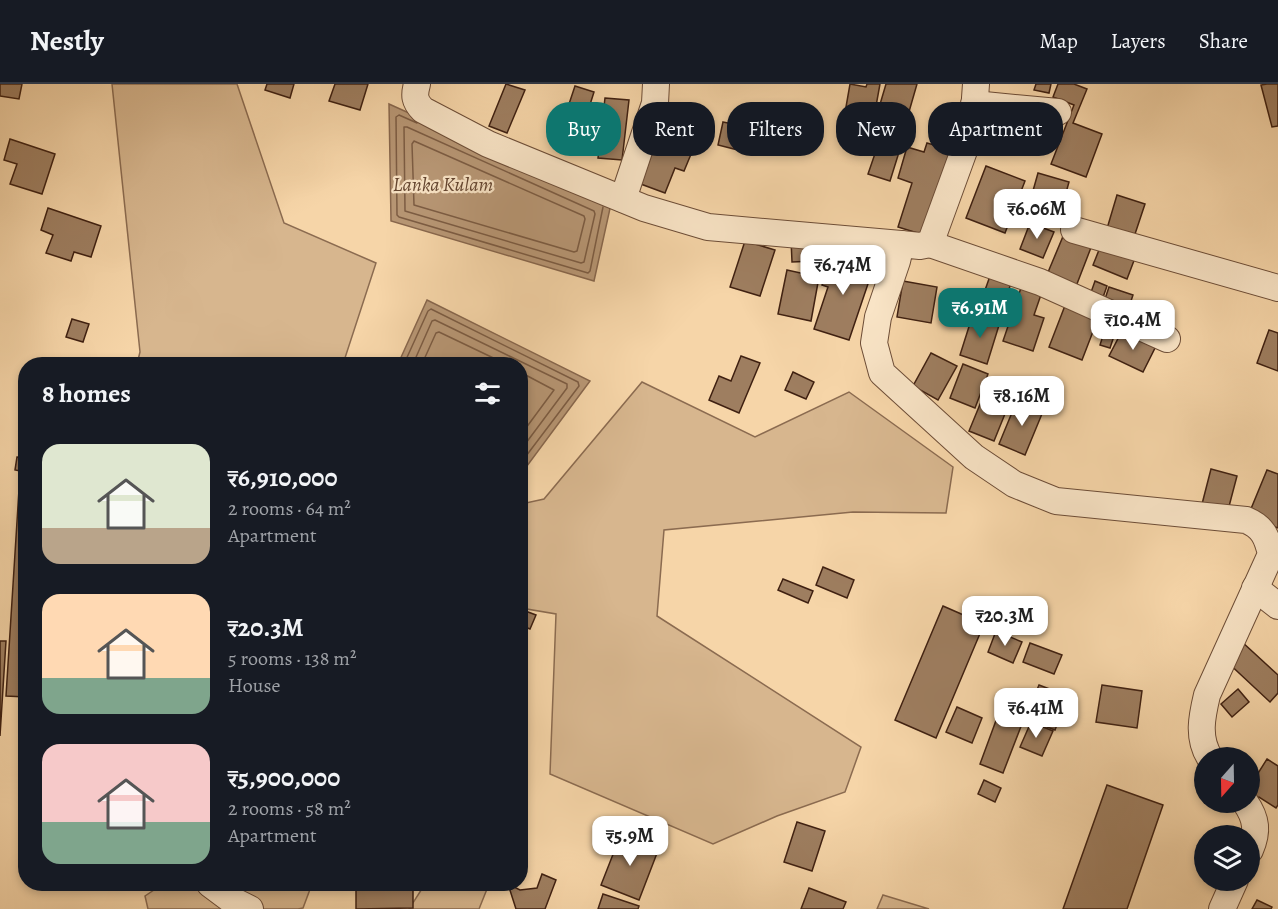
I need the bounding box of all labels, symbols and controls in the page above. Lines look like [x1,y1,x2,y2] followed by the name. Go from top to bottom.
[30,22,104,60] text: Nestly
[1039,27,1078,55] text: Map
[1111,27,1166,55] text: Layers
[1199,27,1248,55] text: Share
[546,102,621,156] chip: Buy
[633,102,715,156] chip: Rent
[727,102,824,156] chip: Filters
[836,102,916,156] chip: New
[928,102,1063,156] chip: Apartment
[393,171,493,198] water label: Lanka Kulam
[988,189,1086,240] pin: ₹6.06M
[1008,195,1066,222] text: ₹6.06M
[794,245,892,296] pin: ₹6.74M
[814,251,872,278] text: ₹6.74M
[931,288,1029,339] pin: ₹6.91M
[952,294,1008,321] text: ₹6.91M
[1084,300,1182,351] pin: ₹10.4M
[1105,306,1161,333] text: ₹10.4M
[42,376,131,411] text: 8 homes
[973,376,1071,427] pin: ₹8.16M
[471,377,504,410] icon: filters
[994,382,1050,409] text: ₹8.16M
[228,460,338,495] text: ₹6,910,000
[90,468,162,540] icon: home
[228,495,351,522] text: 2 rooms · 64 m²
[228,522,317,549] text: Apartment
[956,596,1054,647] pin: ₹20.3M
[976,602,1034,629] text: ₹20.3M
[228,610,304,645] text: ₹20.3M
[90,618,162,690] icon: home
[228,645,357,672] text: 5 rooms · 138 m²
[228,672,280,699] text: House
[987,688,1085,739] pin: ₹6.41M
[1008,694,1064,721] text: ₹6.41M
[1194,747,1260,813] north arrow
[1194,747,1260,891] map controls
[228,760,340,795] text: ₹5,900,000
[90,768,162,840] icon: home
[228,795,351,822] text: 2 rooms · 58 m²
[588,816,672,867] pin: ₹5.9M
[228,822,317,849] text: Apartment
[606,822,654,849] text: ₹5.9M
[1194,825,1260,891] button: layers

